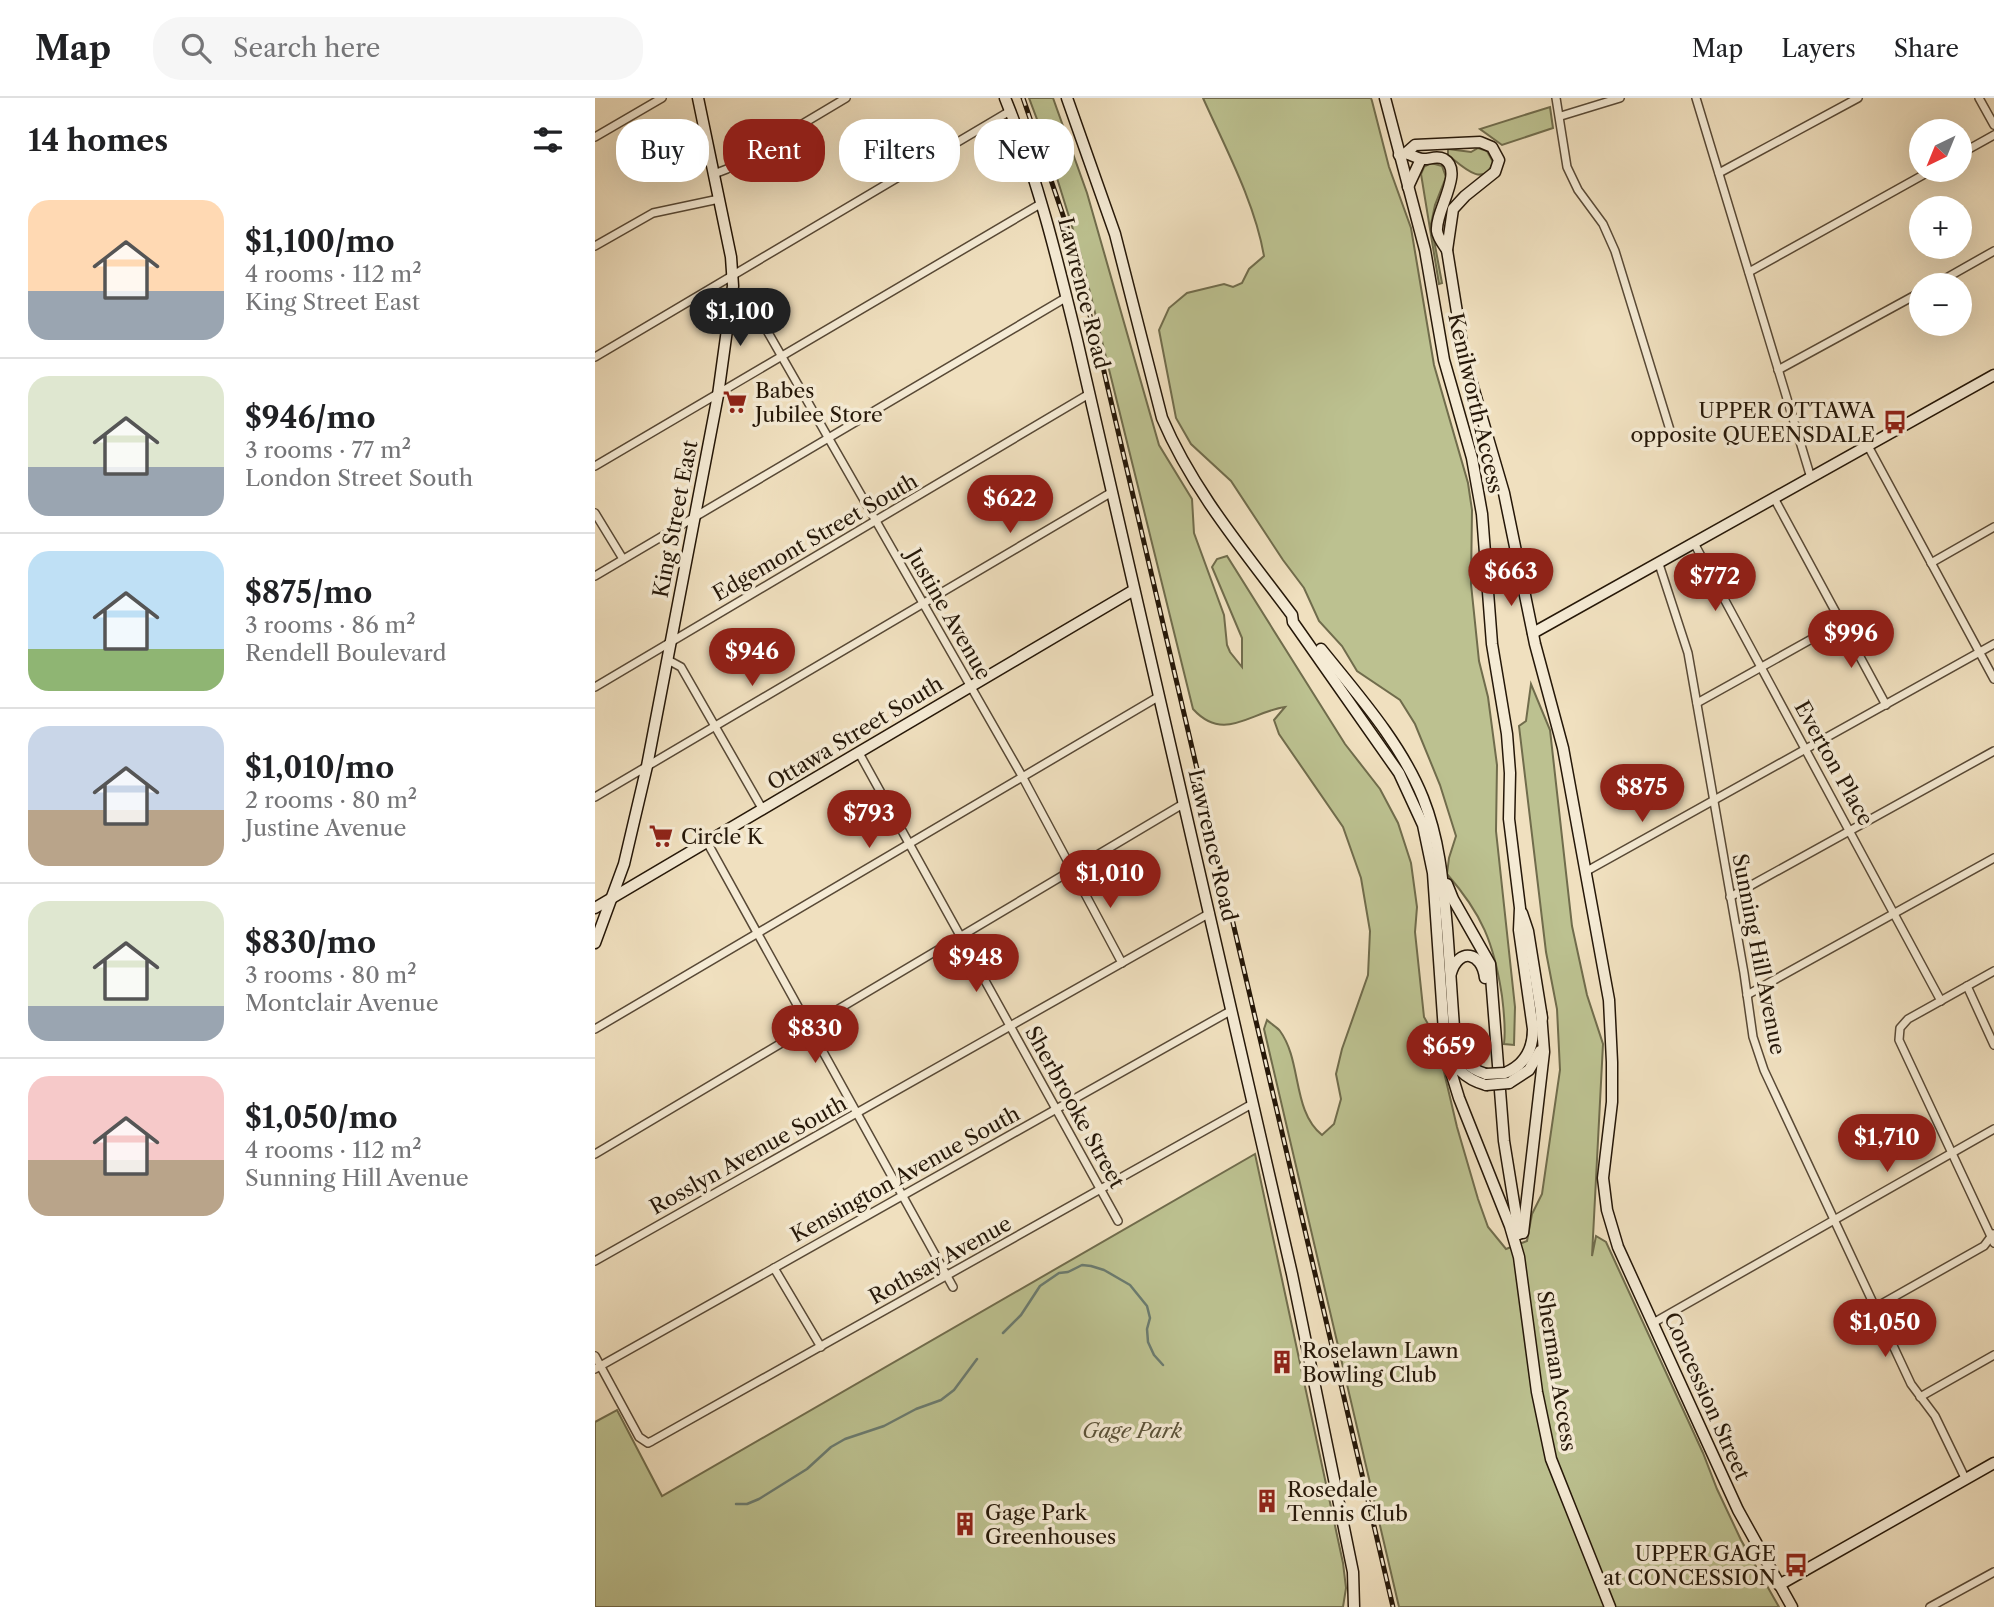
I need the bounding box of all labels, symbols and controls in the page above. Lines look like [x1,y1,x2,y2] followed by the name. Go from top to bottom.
[153,17,643,80] search box
[35,28,111,69] text: Map
[177,29,215,67] icon: search
[233,32,380,64] text: Search here
[1692,34,1743,63] text: Map
[1781,34,1856,63] text: Layers
[1894,34,1959,63] text: Share
[616,119,709,182] chip: Buy
[723,119,825,182] chip: Rent
[839,119,960,182] chip: Filters
[974,119,1074,182] chip: New
[1909,119,1972,182] north arrow
[1909,119,1972,336] map controls
[529,121,567,159] icon: filters
[28,122,168,159] text: 14 homes
[1909,196,1972,259] button: +
[1053,215,1115,372] street label: Lawrence Road
[245,223,395,260] text: $1,100/mo
[84,228,168,312] icon: home
[245,260,422,288] text: 4 rooms · 112 m²
[1909,273,1972,336] button: −
[245,288,420,316] text: King Street East
[683,288,797,348] pin: $1,100
[706,297,774,325] text: $1,100
[1443,310,1509,496] street label: Kenilworth Access
[752,378,883,427] place label: Babes Jubilee Store
[721,388,749,416] supermarket icon: Babes Jubilee Store
[1631,398,1875,447] place label: UPPER OTTAWA opposite QUEENSDALE
[245,399,376,436] text: $946/mo
[84,404,168,488] icon: home
[1881,408,1909,436] bus stop icon: UPPER OTTAWA opposite QUEENSDALE
[245,436,411,464] text: 3 rooms · 77 m²
[647,438,703,600] street label: King Street East
[245,464,473,492] text: London Street South
[708,468,922,606] street label: Edgemont Street South
[969,476,1051,535] pin: $622
[983,484,1037,512] text: $622
[900,541,997,684] street label: Justine Avenue
[1470,548,1552,608] pin: $663
[1674,554,1756,613] pin: $772
[1484,557,1538,585] text: $663
[1690,562,1740,590] text: $772
[245,574,372,611] text: $875/mo
[84,579,168,663] icon: home
[1810,610,1892,670] pin: $996
[245,611,416,639] text: 3 rooms · 86 m²
[1824,619,1878,647] text: $996
[711,628,793,688] pin: $946
[725,637,779,665] text: $946
[245,639,447,667] text: Rendell Boulevard
[763,671,947,795] street label: Ottawa Street South
[1789,696,1879,830] street label: Everton Place
[245,749,394,786] text: $1,010/mo
[84,754,168,838] icon: home
[1601,764,1683,824] pin: $875
[1183,766,1243,924] street label: Lawrence Road
[1616,773,1668,801] text: $875
[245,786,417,814] text: 2 rooms · 80 m²
[828,790,910,850] pin: $793
[843,799,895,827] text: $793
[245,814,406,842] text: Justine Avenue
[647,822,675,850] supermarket icon: Circle K
[681,824,764,849] place label: Circle K
[1053,850,1167,910] pin: $1,010
[1727,851,1791,1057] street label: Sunning Hill Avenue
[1076,859,1144,887] text: $1,010
[245,924,376,961] text: $830/mo
[84,929,168,1013] icon: home
[935,934,1017,994] pin: $948
[949,943,1003,971] text: $948
[245,961,417,989] text: 3 rooms · 80 m²
[245,989,439,1017] text: Montclair Avenue
[774,1006,856,1065] pin: $830
[788,1014,842,1042] text: $830
[1020,1022,1130,1193] street label: Sherbrooke Street
[1408,1024,1490,1083] pin: $659
[1422,1032,1476,1060] text: $659
[645,1090,851,1220] street label: Rosslyn Avenue South
[245,1099,398,1136] text: $1,050/mo
[786,1101,1024,1247] street label: Kensington Avenue South
[84,1104,168,1188] icon: home
[1830,1114,1944,1174] pin: $1,710
[1854,1123,1920,1151] text: $1,710
[245,1136,422,1164] text: 4 rooms · 112 m²
[245,1164,469,1192] text: Sunning Hill Avenue
[865,1211,1015,1309] street label: Rothsay Avenue
[1532,1289,1582,1453] street label: Sherman Access
[1828,1300,1942,1359] pin: $1,050
[1659,1308,1755,1484] street label: Concession Street
[1849,1308,1921,1336] text: $1,050
[1302,1338,1459,1387] place label: Roselawn Lawn Bowling Club
[1268,1348,1296,1376] building icon: Roselawn Lawn Bowling Club
[1082,1418,1182,1443] park label: Gage Park
[1287,1477,1408,1526] place label: Rosedale Tennis Club
[1253,1487,1281,1515] building icon: Rosedale Tennis Club
[985,1500,1116,1549] place label: Gage Park Greenhouses
[951,1510,979,1538] building icon: Gage Park Greenhouses
[1603,1541,1776,1590] place label: UPPER GAGE at CONCESSION
[1782,1551,1810,1579] bus stop icon: UPPER GAGE at CONCESSION

